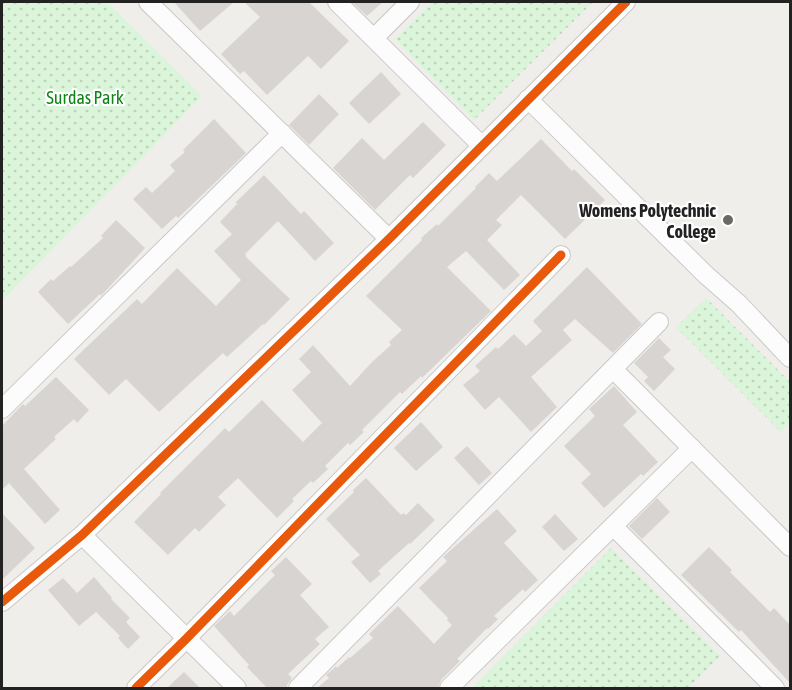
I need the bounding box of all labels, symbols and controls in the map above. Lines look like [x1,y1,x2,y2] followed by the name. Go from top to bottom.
[46,87,124,108] park label: Surdas Park
[578,200,716,242] place label: Womens Polytechnic College
[721,213,735,227] marker: Womens Polytechnic College

